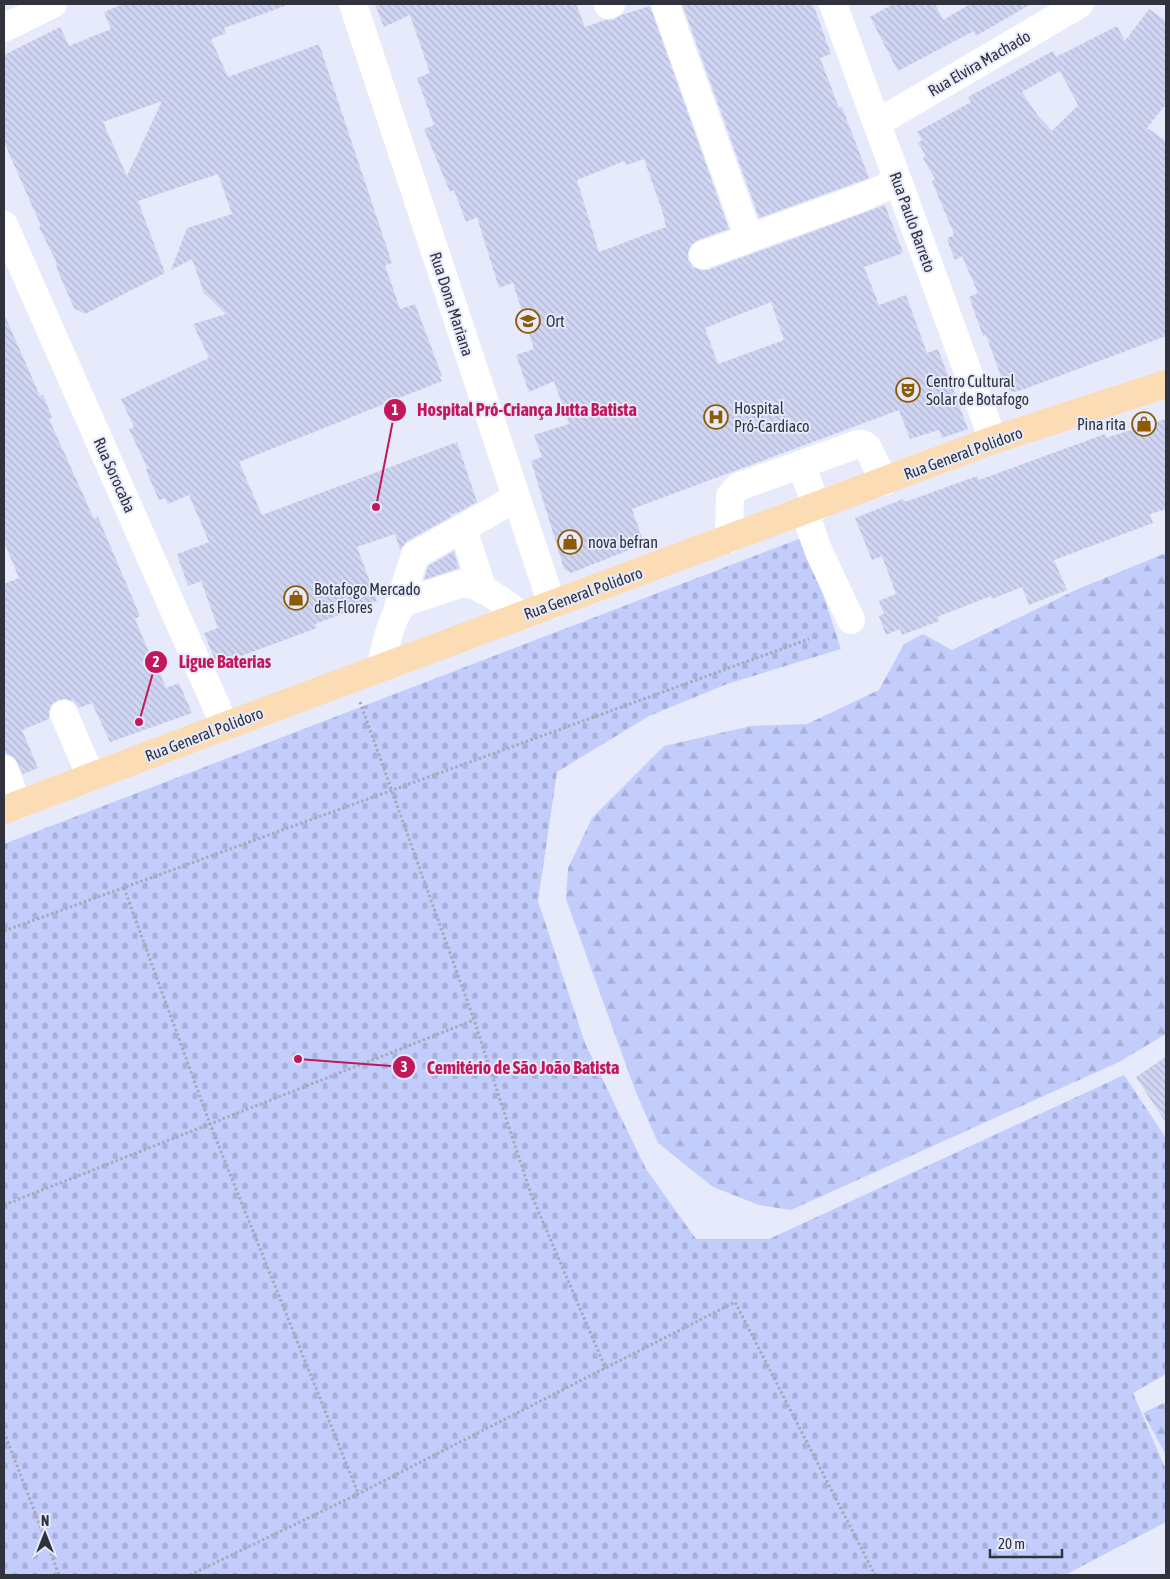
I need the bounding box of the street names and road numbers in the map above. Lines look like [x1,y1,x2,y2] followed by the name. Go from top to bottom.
[925,26,1033,100] street label: Rua Elvira Machado
[886,169,940,275] street label: Rua Paulo Barreto
[427,250,477,358] street label: Rua Dona Mariana
[901,423,1025,483] street label: Rua General Polidoro
[90,435,140,515] street label: Rua Sorocaba
[521,563,645,623] street label: Rua General Polidoro
[142,703,266,765] street label: Rua General Polidoro

